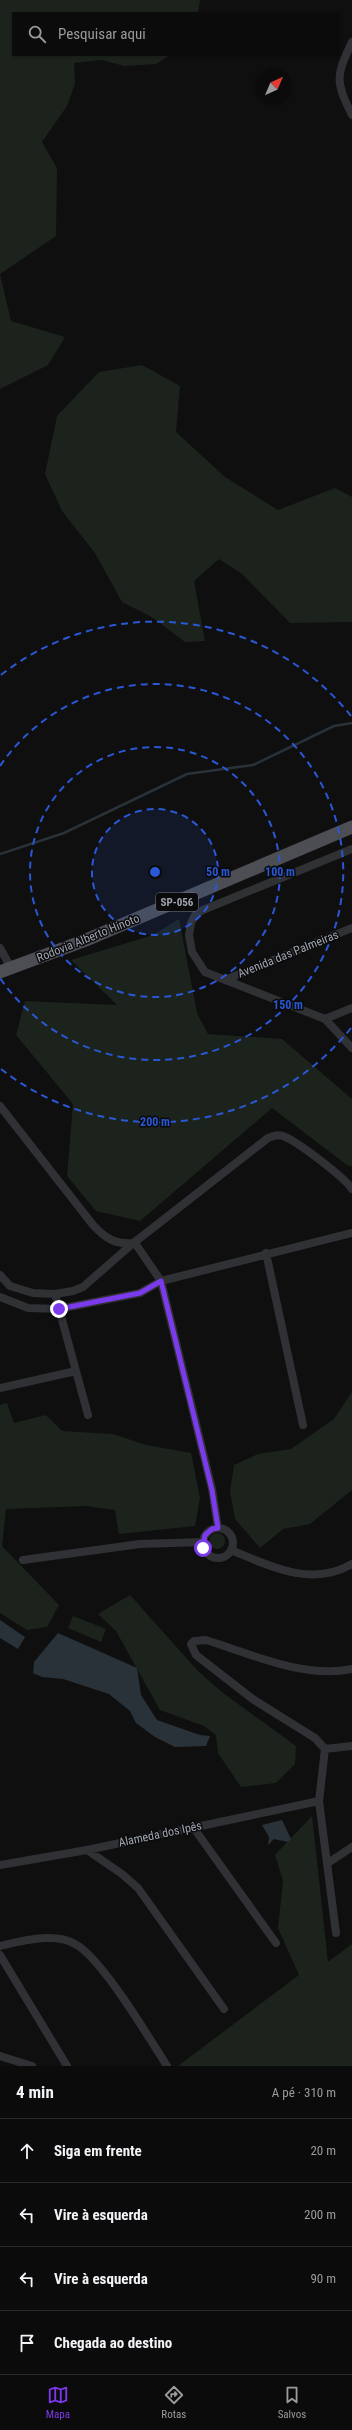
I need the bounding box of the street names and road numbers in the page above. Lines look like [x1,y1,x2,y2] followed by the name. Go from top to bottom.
[156,893,198,911] road number: SP-056
[35,911,141,965] street label: Rodovia Alberto Hinoto
[236,927,340,981] street label: Avenida das Palmeiras
[117,1818,203,1850] street label: Alameda dos Ipês

